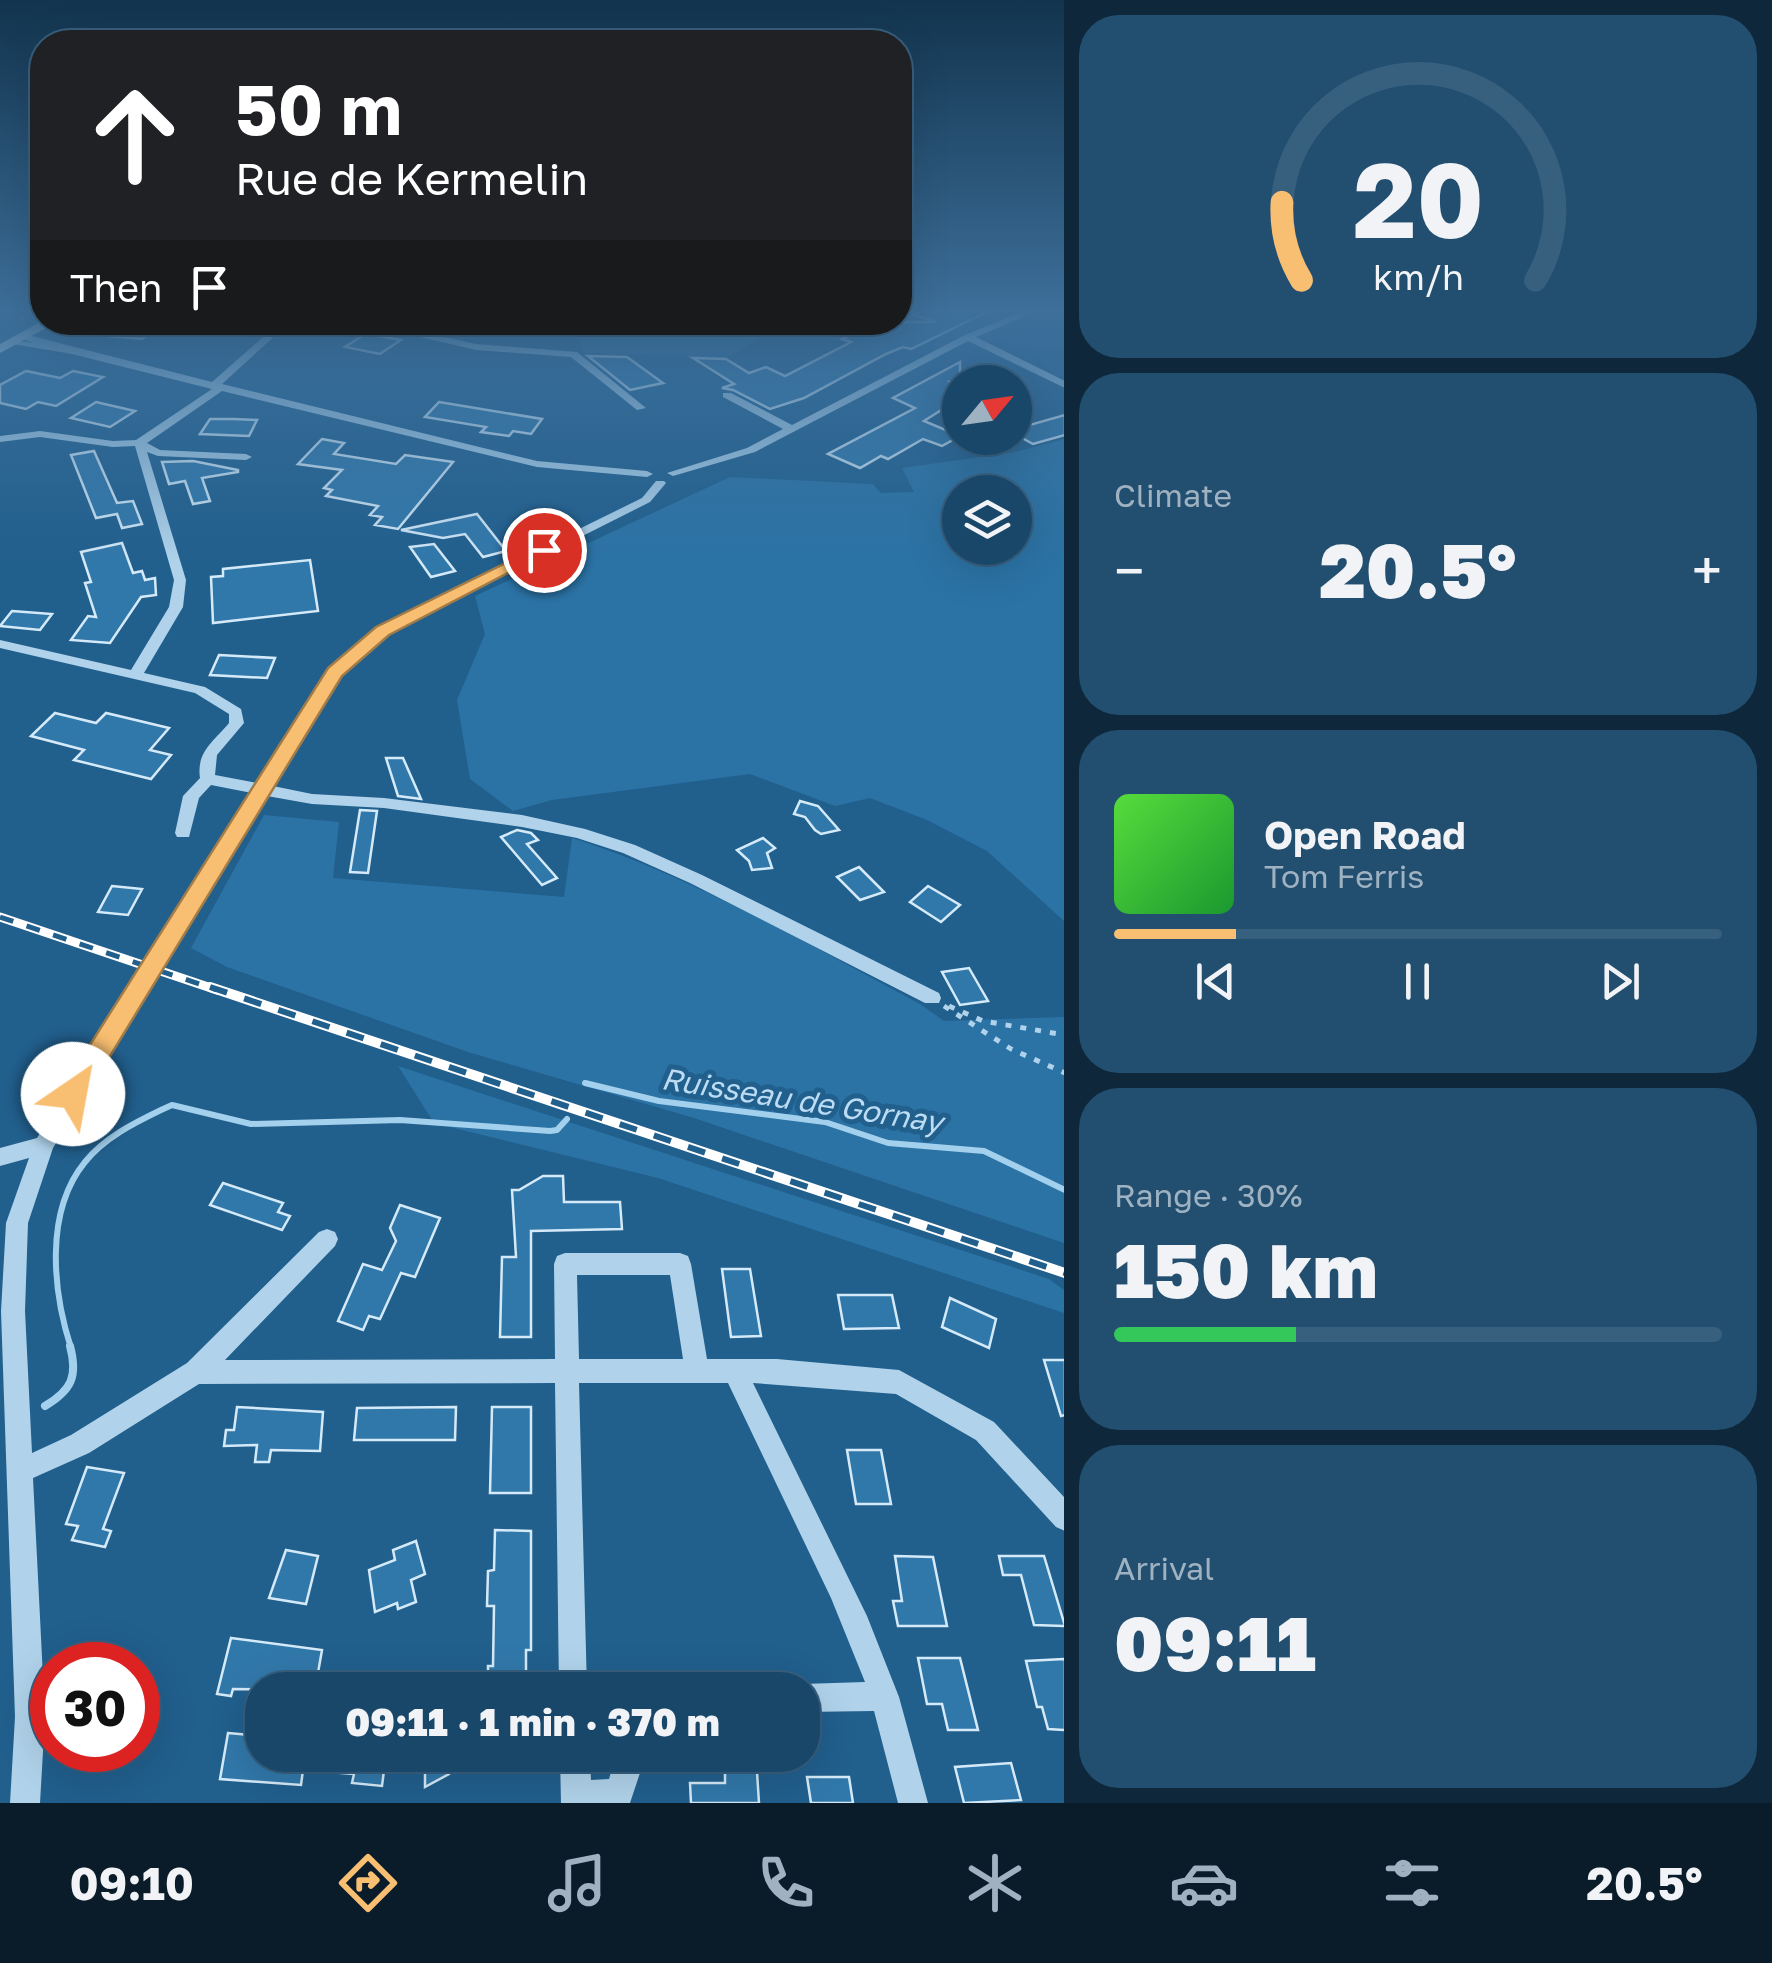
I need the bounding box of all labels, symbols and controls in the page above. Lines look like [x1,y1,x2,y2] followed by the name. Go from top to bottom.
[235,66,402,150] text: 50 m
[70,70,200,200] icon: ahead
[1352,136,1484,261] text: 20
[235,151,588,205] text: Rue de Kermelin
[1373,255,1463,298] text: km/h
[182,260,237,315] icon: arrive
[70,265,162,310] text: Then
[942,365,1032,455] north arrow
[942,365,1032,565] map controls
[942,475,1032,565] button: layers
[1114,476,1232,514] text: Climate
[502,508,587,593] pin
[517,523,572,578] icon: arrive
[1319,524,1517,615] text: 20.5°
[1114,537,1144,603] text: −
[1692,537,1722,603] text: +
[1264,812,1466,857] text: Open Road
[1264,857,1424,895] text: Tom Ferris
[1188,954,1243,1009] icon: previous
[1390,954,1445,1009] icon: pause
[1593,954,1648,1009] icon: next
[21,1042,125,1146] position arrow
[659,1060,949,1141] water label: Ruisseau de Gornay
[1114,1176,1302,1214] text: Range · 30%
[1114,1224,1378,1315] text: 150 km
[1114,1549,1214,1587] text: Arrival
[1114,1597,1316,1688] text: 09:11
[30,1642,160,1772] speed limit sign: 30
[345,1699,720,1744] text: 09:11 · 1 min · 370 m
[333,1848,403,1918] icon: directions
[542,1848,612,1918] icon: music
[751,1848,821,1918] icon: phone
[960,1848,1030,1918] icon: climate
[1169,1848,1239,1918] icon: car
[1377,1848,1447,1918] icon: filters
[69,1856,194,1910] text: 09:10
[1586,1856,1702,1910] text: 20.5°

